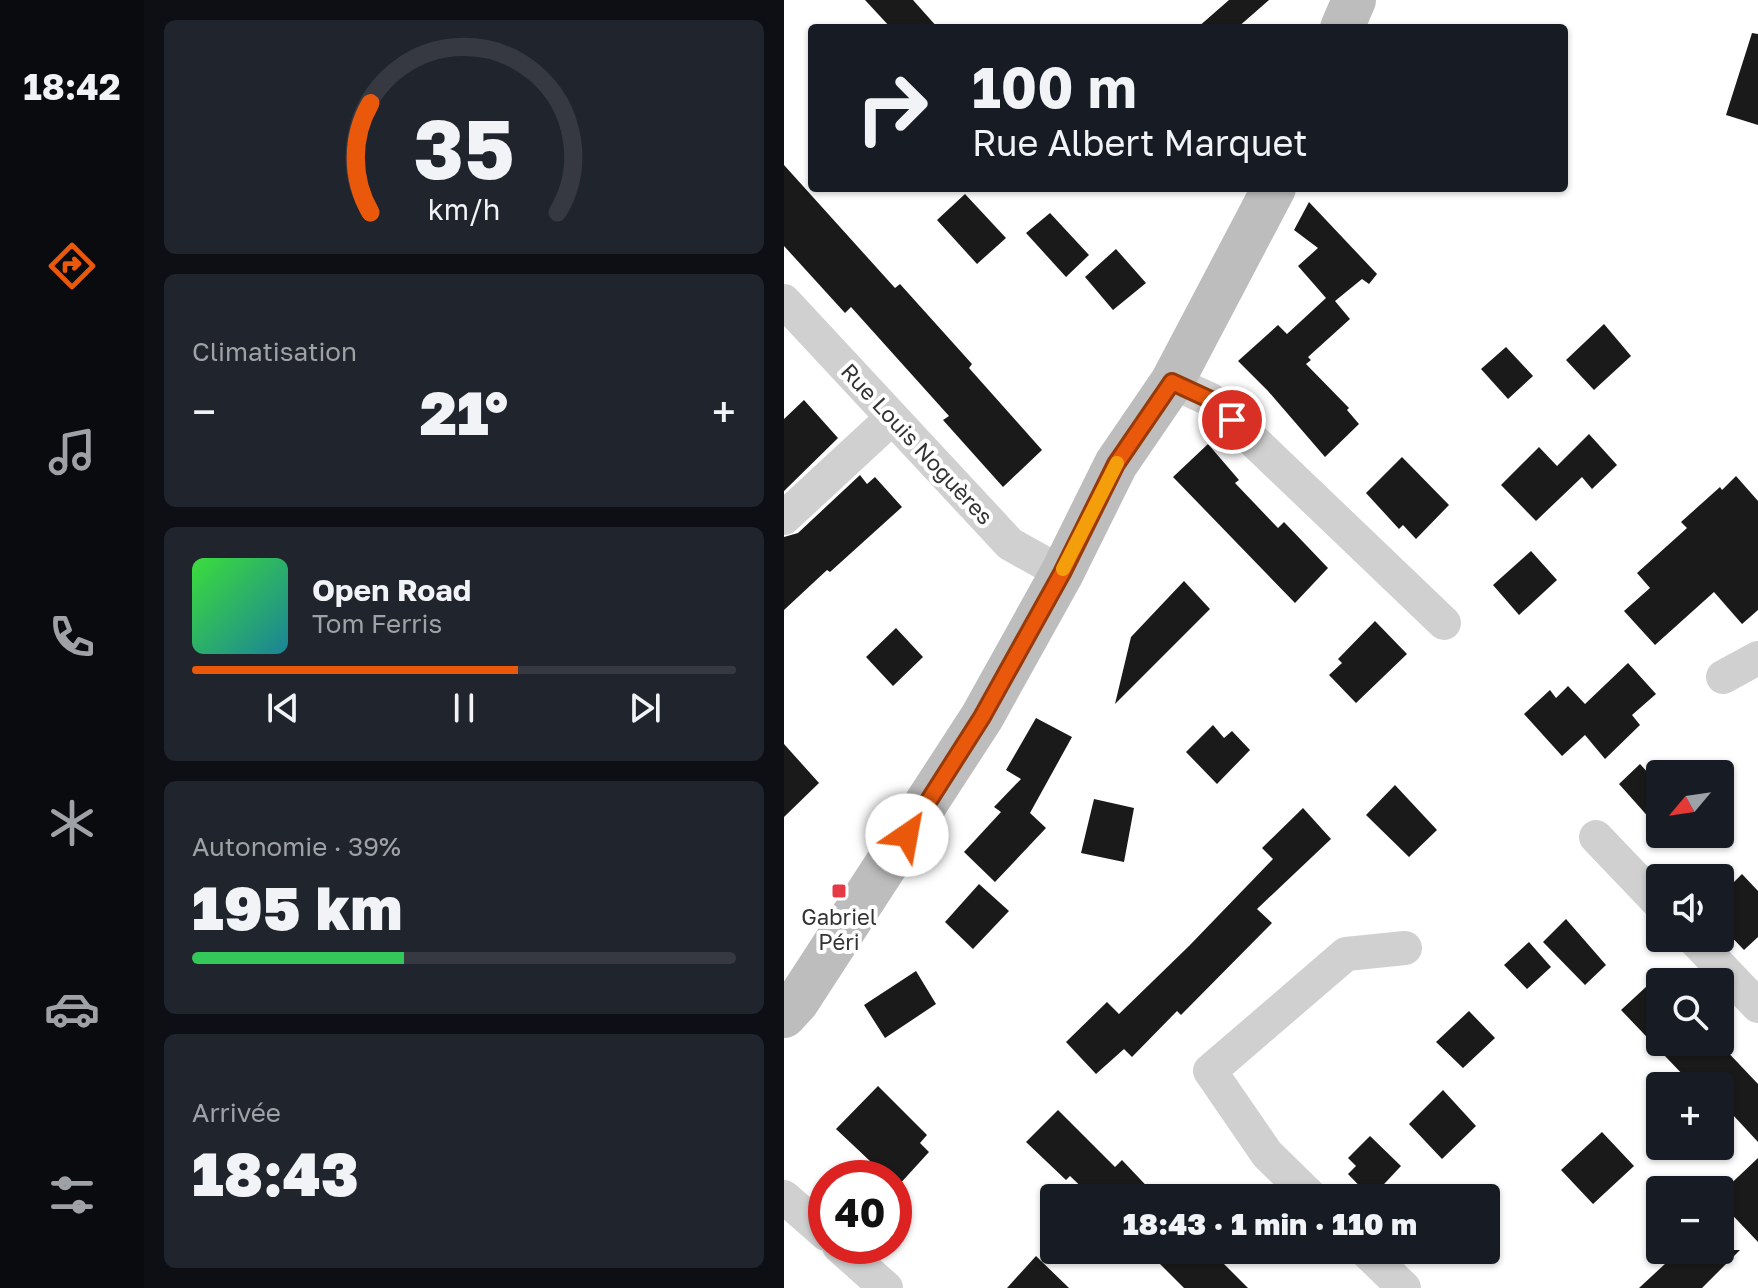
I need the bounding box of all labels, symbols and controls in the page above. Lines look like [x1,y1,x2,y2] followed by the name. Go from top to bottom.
[972,53,1137,120] text: 100 m
[840,56,944,160] icon: right
[23,65,121,108] text: 18:42
[413,96,515,196] text: 35
[972,121,1308,164] text: Rue Albert Marquet
[428,192,500,226] text: km/h
[44,238,100,294] icon: directions
[192,336,357,367] text: Climatisation
[836,358,999,530] street label: Rue Louis Noguères
[420,376,508,448] text: 21°
[192,385,216,438] text: −
[712,385,736,438] text: +
[1198,386,1266,454] pin
[1210,398,1254,442] icon: arrive
[44,424,100,480] icon: music
[312,572,471,608] text: Open Road
[312,608,442,639] text: Tom Ferris
[44,609,100,665] icon: phone
[261,686,305,730] icon: previous
[442,686,486,730] icon: pause
[623,686,667,730] icon: next
[1646,760,1734,848] north arrow
[1646,760,1734,1264] map controls
[865,793,949,877] position arrow
[44,795,100,851] icon: climate
[192,831,401,862] text: Autonomie · 39%
[1646,864,1734,952] button: sound
[192,871,402,943] text: 195 km
[830,882,848,900] marker: Gabriel Péri
[801,903,877,955] place label: Gabriel Péri
[1646,968,1734,1056] button: search
[44,981,100,1037] icon: car
[1646,1072,1734,1160] button: +
[192,1097,281,1128] text: Arrivée
[192,1137,359,1209] text: 18:43
[808,1160,912,1264] speed limit sign: 40
[44,1167,100,1223] icon: filters
[1646,1176,1734,1264] button: −
[1123,1206,1417,1242] text: 18:43 · 1 min · 110 m

